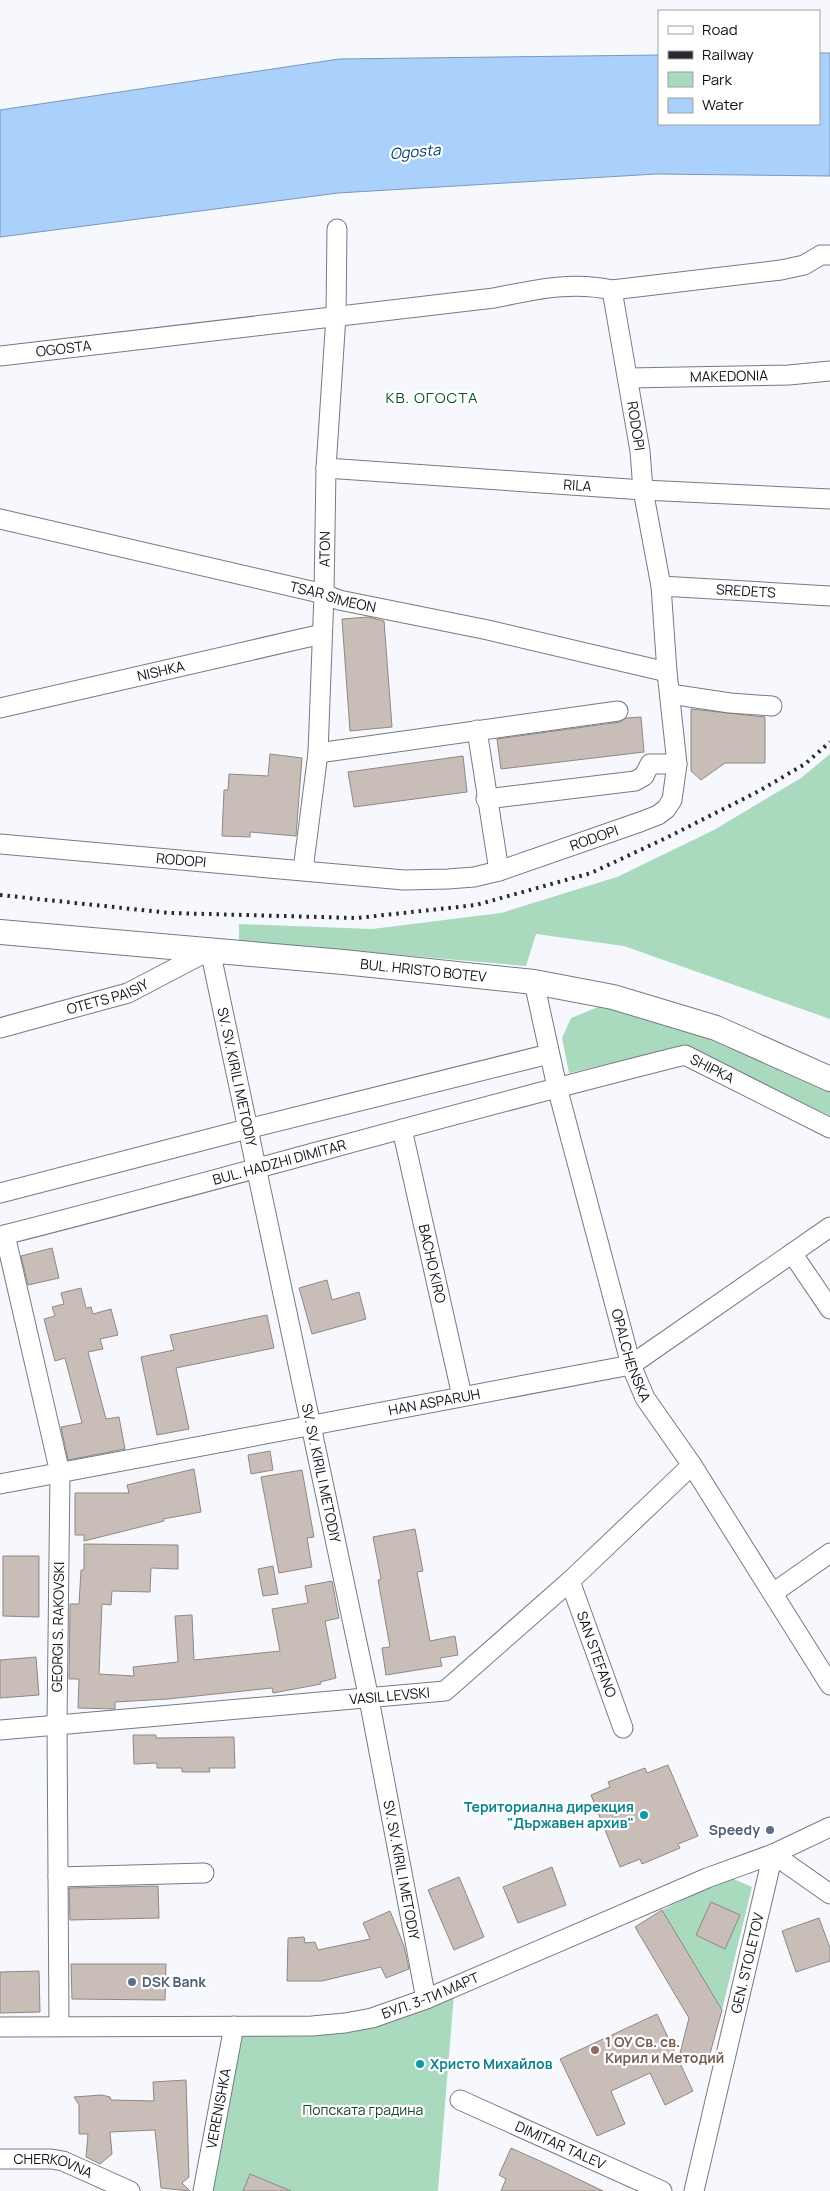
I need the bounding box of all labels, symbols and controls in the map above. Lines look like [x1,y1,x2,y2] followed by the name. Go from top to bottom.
[658,10,820,125] legend
[702,19,738,40] text: Road
[702,44,754,65] text: Railway
[702,69,732,90] text: Park
[702,94,744,115] text: Water
[389,139,442,164] water label: Ogosta
[35,335,92,361] street label: OGOSTA
[690,365,768,386] street label: MAKEDONIA
[386,387,479,408] district label: КВ. ОГОСТА
[623,400,650,452] street label: RODOPI
[563,474,592,495] street label: RILA
[314,531,334,567] street label: ATON
[288,576,378,616] street label: TSAR SIMEON
[715,579,777,602] street label: SREDETS
[135,656,186,685] street label: NISHKA
[567,820,621,855] street label: RODOPI
[155,848,207,871] street label: RODOPI
[359,954,488,986] street label: BUL. HRISTO BOTEV
[64,974,152,1018] street label: OTETS PAISIY
[213,1005,261,1148] street label: SV. SV. KIRIL I METODIY
[687,1049,738,1087] street label: SHIPKA
[210,1135,348,1189] street label: BUL. HADZHI DIMITAR
[415,1222,451,1305] street label: BACHO KIRO
[607,1307,656,1405] street label: OPALCHENSKA
[387,1384,482,1420] street label: HAN ASPARUH
[297,1402,346,1545] street label: SV. SV. KIRIL I METODIY
[47,1562,68,1692] street label: GEORGI S. RAKOVSKI
[573,1608,621,1700] street label: SAN STEFANO
[348,1682,431,1708] street label: VASIL LEVSKI
[464,1797,634,1832] place label: Териториална дирекция "Държавен архив"
[379,1798,425,1942] street label: SV. SV. KIRIL I METODIY
[638,1809,650,1821] marker: Териториална дирекция "Държавен архив"
[709,1820,760,1839] place label: Speedy
[764,1824,776,1836] marker: Speedy
[726,1910,768,2015] street label: GEN. STOLETOV
[379,1967,482,2023] street label: БУЛ. 3-ТИ МАРТ
[142,1972,206,1991] place label: DSK Bank
[126,1976,138,1988] marker: DSK Bank
[605,2032,724,2067] place label: 1 ОУ Св. св. Кирил и Методий
[589,2044,601,2056] marker: 1 ОУ Св. св. Кирил и Методий
[430,2054,553,2073] place label: Христо Михайлов
[414,2058,426,2070] marker: Христо Михайлов
[201,2066,235,2150] street label: VERENISHKA
[303,2100,423,2119] park label: Попската градина
[512,2116,609,2174] street label: DIMITAR TALEV
[14,2149,96,2182] street label: CHERKOVNA

